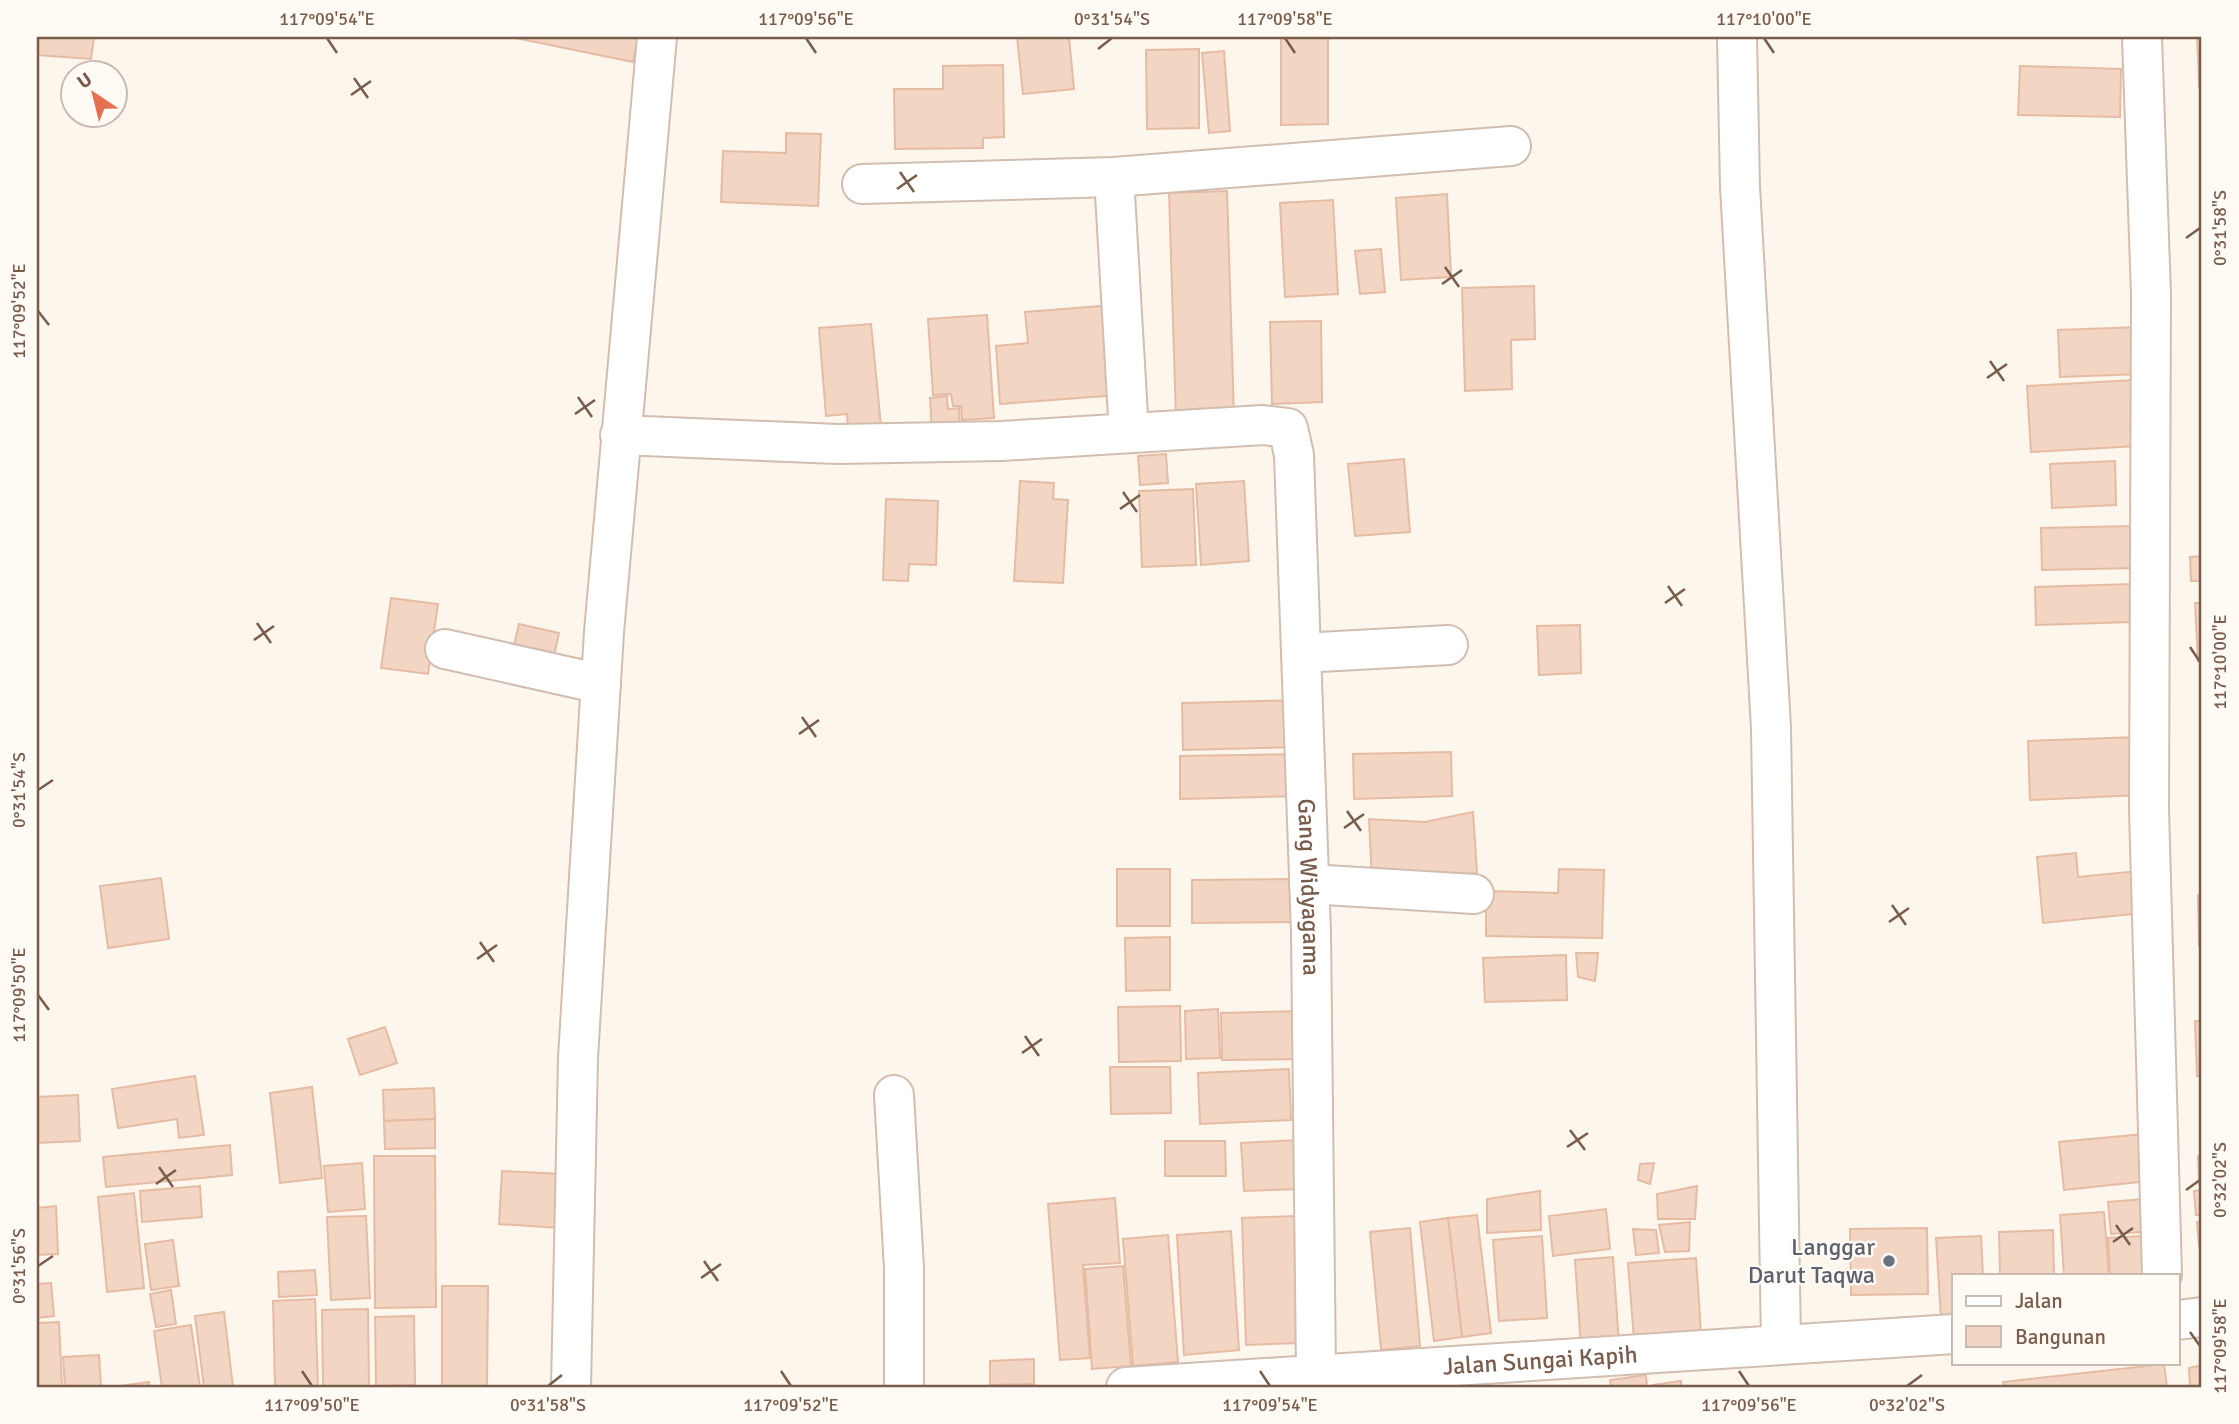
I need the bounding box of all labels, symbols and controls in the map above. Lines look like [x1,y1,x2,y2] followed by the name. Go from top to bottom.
[279,8,375,30] text: 117°09'54"E
[758,8,854,30] text: 117°09'56"E
[1074,8,1150,30] text: 0°31'54"S
[1237,8,1333,30] text: 117°09'58"E
[1716,8,1812,30] text: 117°10'00"E
[60,60,130,130] north arrow
[73,67,97,94] text: U
[2209,190,2231,266] text: 0°31'58"S
[8,263,30,359] text: 117°09'52"E
[2209,614,2231,710] text: 117°10'00"E
[8,752,30,828] text: 0°31'54"S
[1291,798,1326,976] street label: Gang Widyagama
[8,947,30,1043] text: 117°09'50"E
[2209,1142,2231,1218] text: 0°32'02"S
[8,1228,30,1304] text: 0°31'56"S
[1748,1232,1875,1290] place label: Langgar Darut Taqwa
[1881,1253,1897,1269] marker: Langgar Darut Taqwa
[1952,1274,2180,1364] legend
[2015,1288,2063,1314] text: Jalan
[2209,1298,2231,1394] text: 117°09'58"E
[2015,1324,2106,1350] text: Bangunan
[1442,1339,1638,1382] street label: Jalan Sungai Kapih
[264,1394,360,1416] text: 117°09'50"E
[510,1394,586,1416] text: 0°31'58"S
[743,1394,839,1416] text: 117°09'52"E
[1222,1394,1318,1416] text: 117°09'54"E
[1701,1394,1797,1416] text: 117°09'56"E
[1869,1394,1945,1416] text: 0°32'02"S

